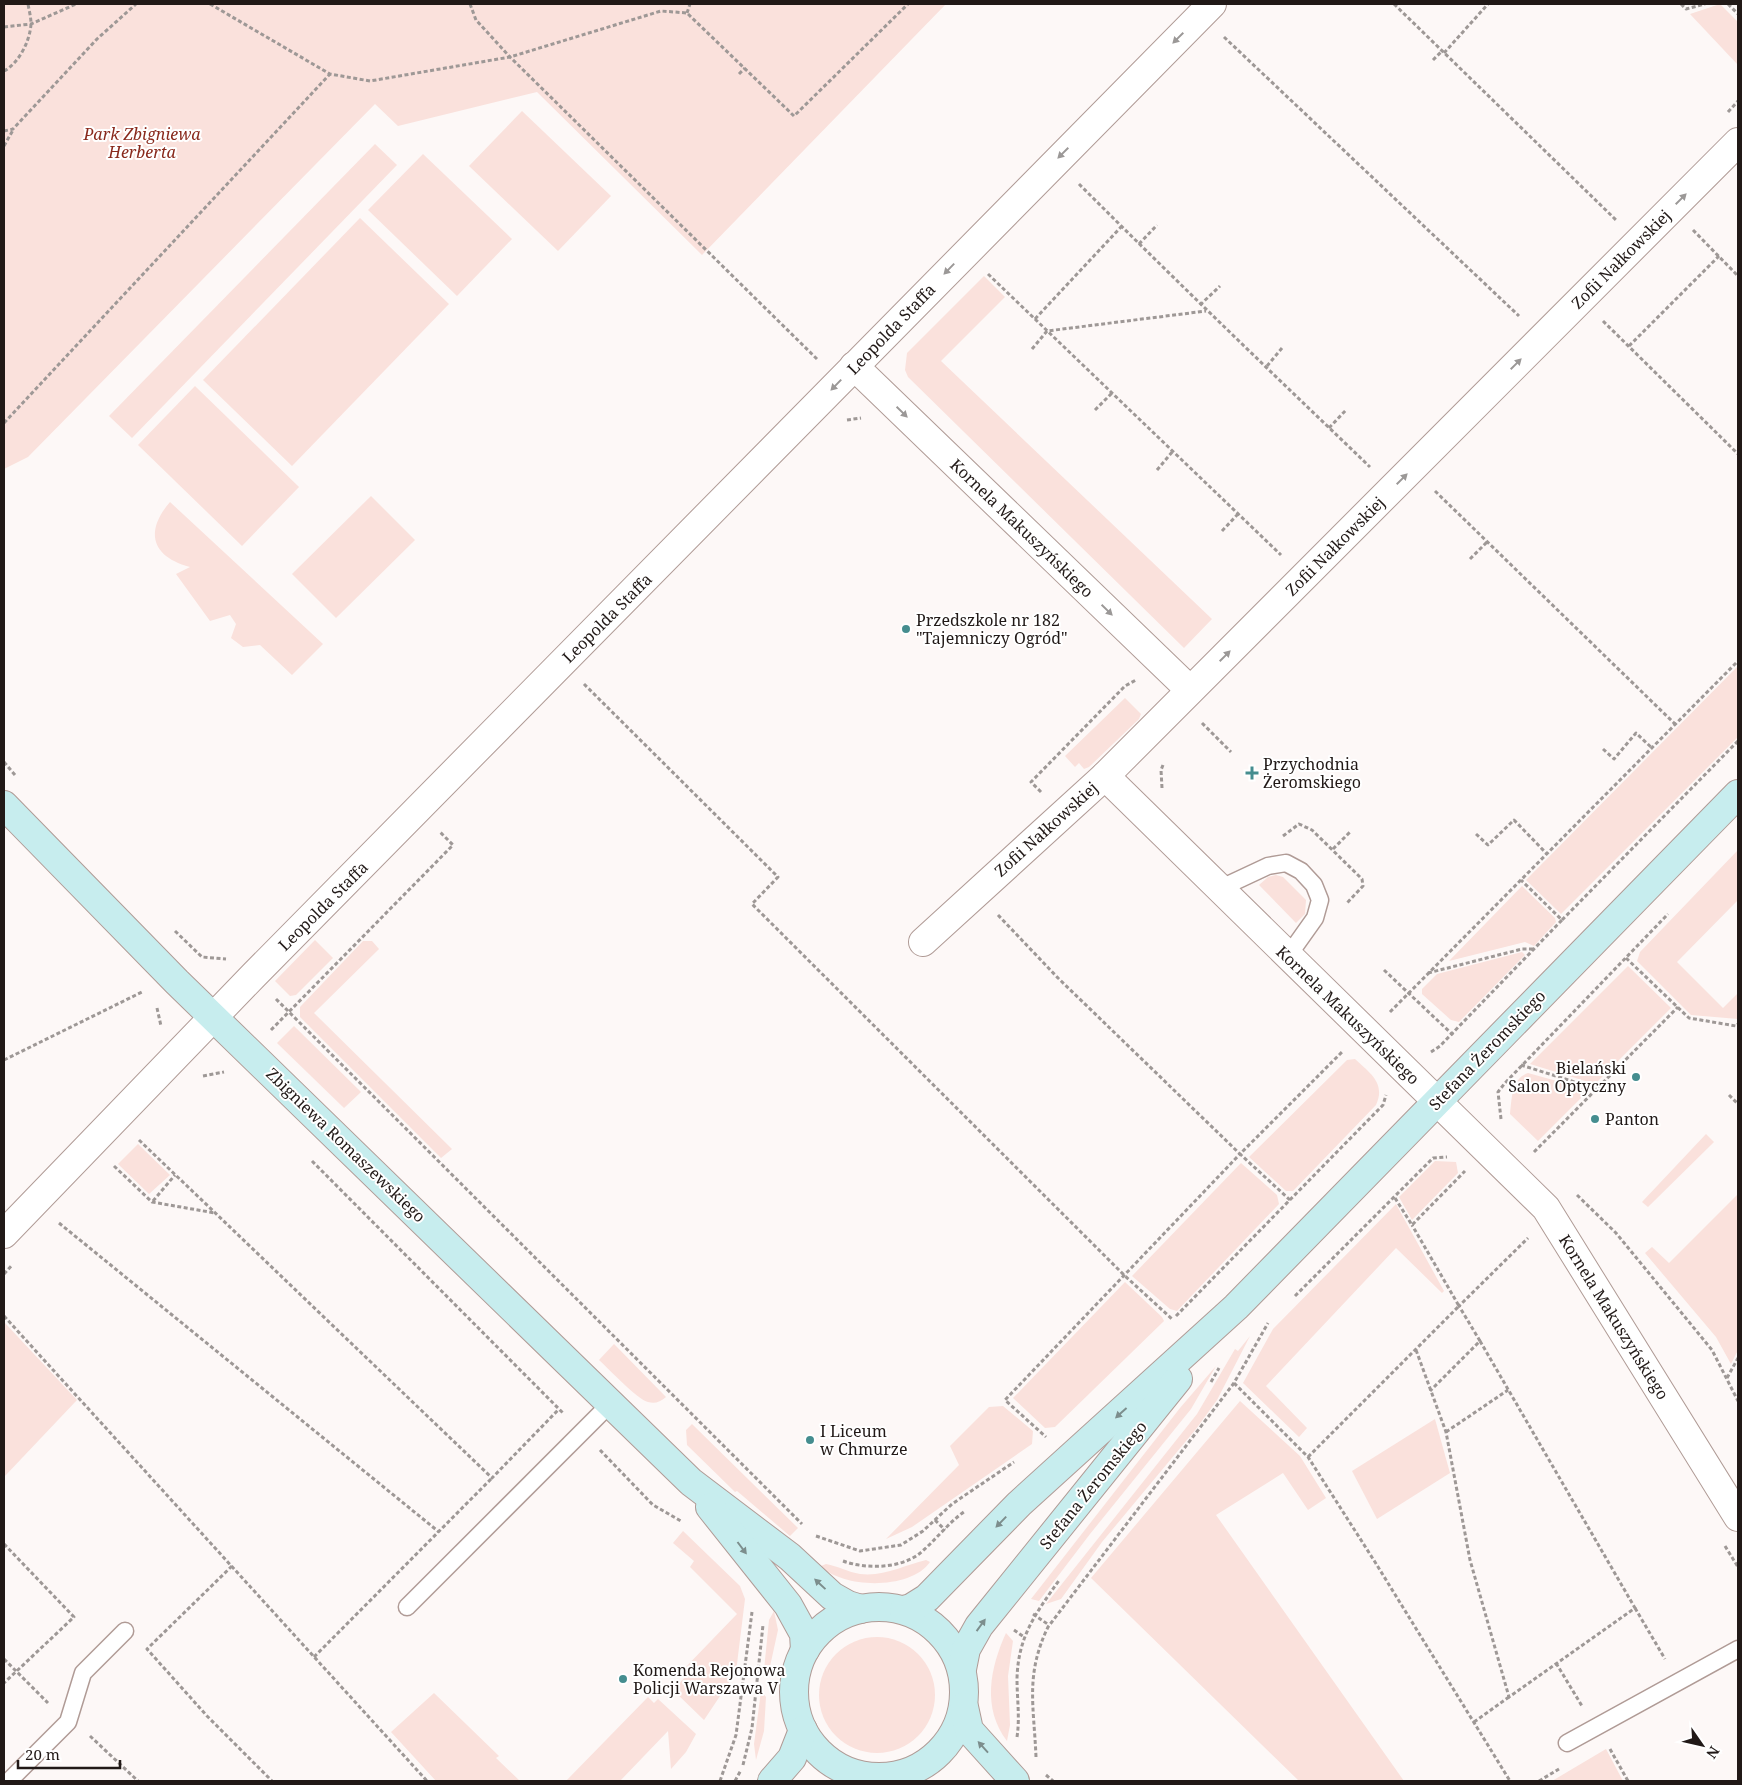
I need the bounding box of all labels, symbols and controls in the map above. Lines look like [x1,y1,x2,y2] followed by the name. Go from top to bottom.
[1172,32,1184,44] one-way arrow
[82,123,201,163] park label: Park Zbigniewa Herberta
[1057,147,1069,159] one-way arrow
[1674,194,1686,206] one-way arrow
[1567,205,1675,313] street label: Zofii Nałkowskiej
[943,263,955,275] one-way arrow
[842,279,940,379] street label: Leopolda Staffa
[1510,358,1522,370] one-way arrow
[830,379,842,391] one-way arrow
[896,406,908,418] one-way arrow
[946,454,1098,602] street label: Kornela Makuszyńskiego
[1395,473,1407,485] one-way arrow
[1281,492,1389,600] street label: Zofii Nałkowskiej
[557,568,657,668] street label: Leopolda Staffa
[1101,604,1113,616] one-way arrow
[916,609,1068,649] place label: Przedszkole nr 182 "Tajemniczy Ogród"
[900,623,912,635] marker: Przedszkole nr 182 "Tajemniczy Ogród"
[1219,650,1231,662] one-way arrow
[1263,753,1361,793] place label: Przychodnia Żeromskiego
[1245,766,1259,780] marker: Przychodnia Żeromskiego
[990,777,1102,881] street label: Zofii Nałkowskiej
[273,856,373,956] street label: Leopolda Staffa
[1272,941,1424,1089] street label: Kornela Makuszyńskiego
[1424,985,1550,1115] street label: Stefana Żeromskiego
[1508,1057,1627,1097] place label: Bielański Salon Optyczny
[262,1063,430,1227] street label: Zbigniewa Romaszewskiego
[1630,1071,1642,1083] marker: Bielański Salon Optyczny
[1605,1108,1659,1130] place label: Panton
[1589,1113,1601,1125] marker: Panton
[1554,1230,1674,1404] street label: Kornela Makuszyńskiego
[1114,1407,1127,1418] one-way arrow
[1034,1416,1152,1554] street label: Stefana Żeromskiego
[820,1420,908,1460] place label: I Liceum w Chmurze
[804,1434,816,1446] marker: I Liceum w Chmurze
[995,1516,1007,1528] one-way arrow
[737,1541,747,1555] one-way arrow
[814,1578,826,1590] one-way arrow
[976,1618,986,1632] one-way arrow
[633,1659,786,1699] place label: Komenda Rejonowa Policji Warszawa V
[617,1673,629,1685] marker: Komenda Rejonowa Policji Warszawa V
[1677,1720,1727,1770] north arrow
[18,1738,120,1770] scale bar
[977,1742,989,1754] one-way arrow
[1702,1743,1724,1762] text: N
[25,1744,60,1764] text: 20 m

